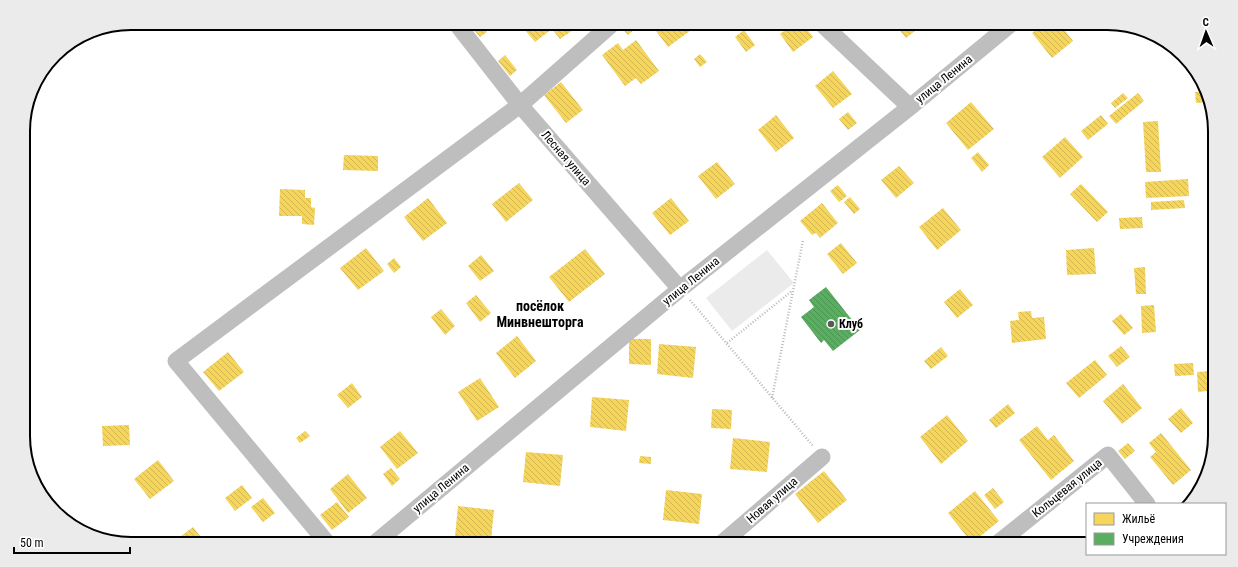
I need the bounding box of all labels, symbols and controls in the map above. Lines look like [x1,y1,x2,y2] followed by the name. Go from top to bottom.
[1186,12,1226,52] north arrow
[1202,16,1209,29] text: С
[913,52,975,106] street label: улица Ленина
[538,128,594,188] street label: Лесная улица
[660,254,722,308] street label: улица Ленина
[496,298,584,330] district label: посёлок Минвнешторга
[839,317,863,331] place label: Клуб
[826,319,836,329] marker: Клуб
[1029,455,1105,520] street label: Кольцевая улица
[410,460,472,515] street label: улица Ленина
[744,474,800,526] street label: Новая улица
[1086,503,1226,555] legend
[1122,512,1155,526] text: Жильё
[14,529,130,555] scale bar
[1122,532,1184,546] text: Учреждения
[20,536,44,550] text: 50 m

